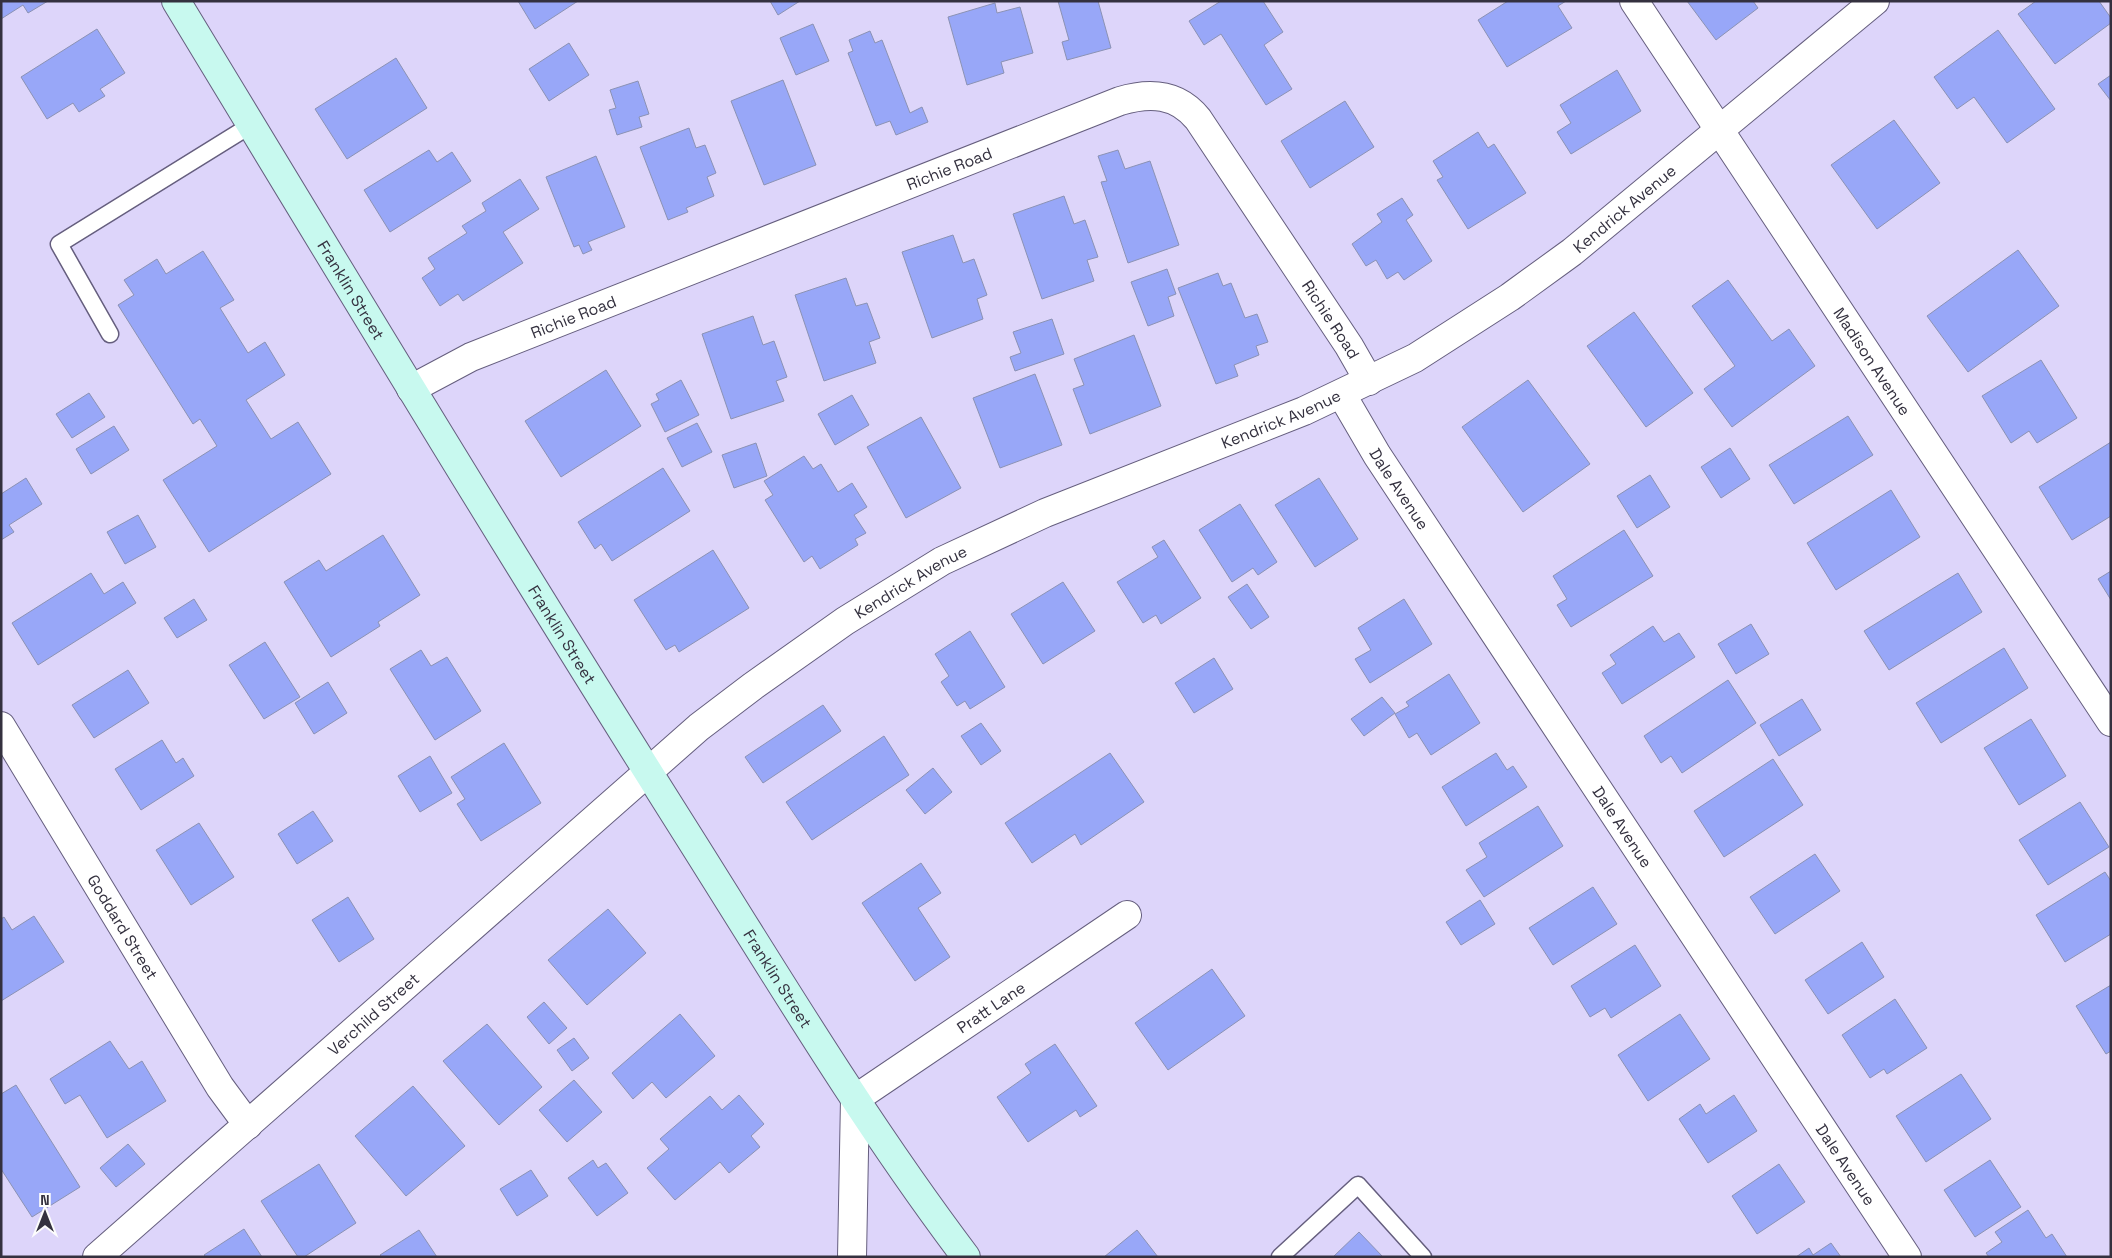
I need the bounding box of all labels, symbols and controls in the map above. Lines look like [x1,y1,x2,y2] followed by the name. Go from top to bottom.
[903,142,995,195] street label: Richie Road
[1568,160,1680,257] street label: Kendrick Avenue
[313,236,389,344] street label: Franklin Street
[1297,276,1365,363] street label: Richie Road
[527,290,619,343] street label: Richie Road
[1829,303,1916,419] street label: Madison Avenue
[1218,385,1344,453] street label: Kendrick Avenue
[1365,444,1434,534] street label: Dale Avenue
[850,540,970,623] street label: Kendrick Avenue
[524,581,601,688] street label: Franklin Street
[1588,782,1657,872] street label: Dale Avenue
[83,870,163,983] street label: Goddard Street
[739,925,817,1032] street label: Franklin Street
[323,968,423,1060] street label: Verchild Street
[952,976,1029,1038] street label: Pratt Lane
[1811,1120,1881,1209] street label: Dale Avenue
[20,1188,70,1238] north arrow
[40,1191,50,1209] text: N

